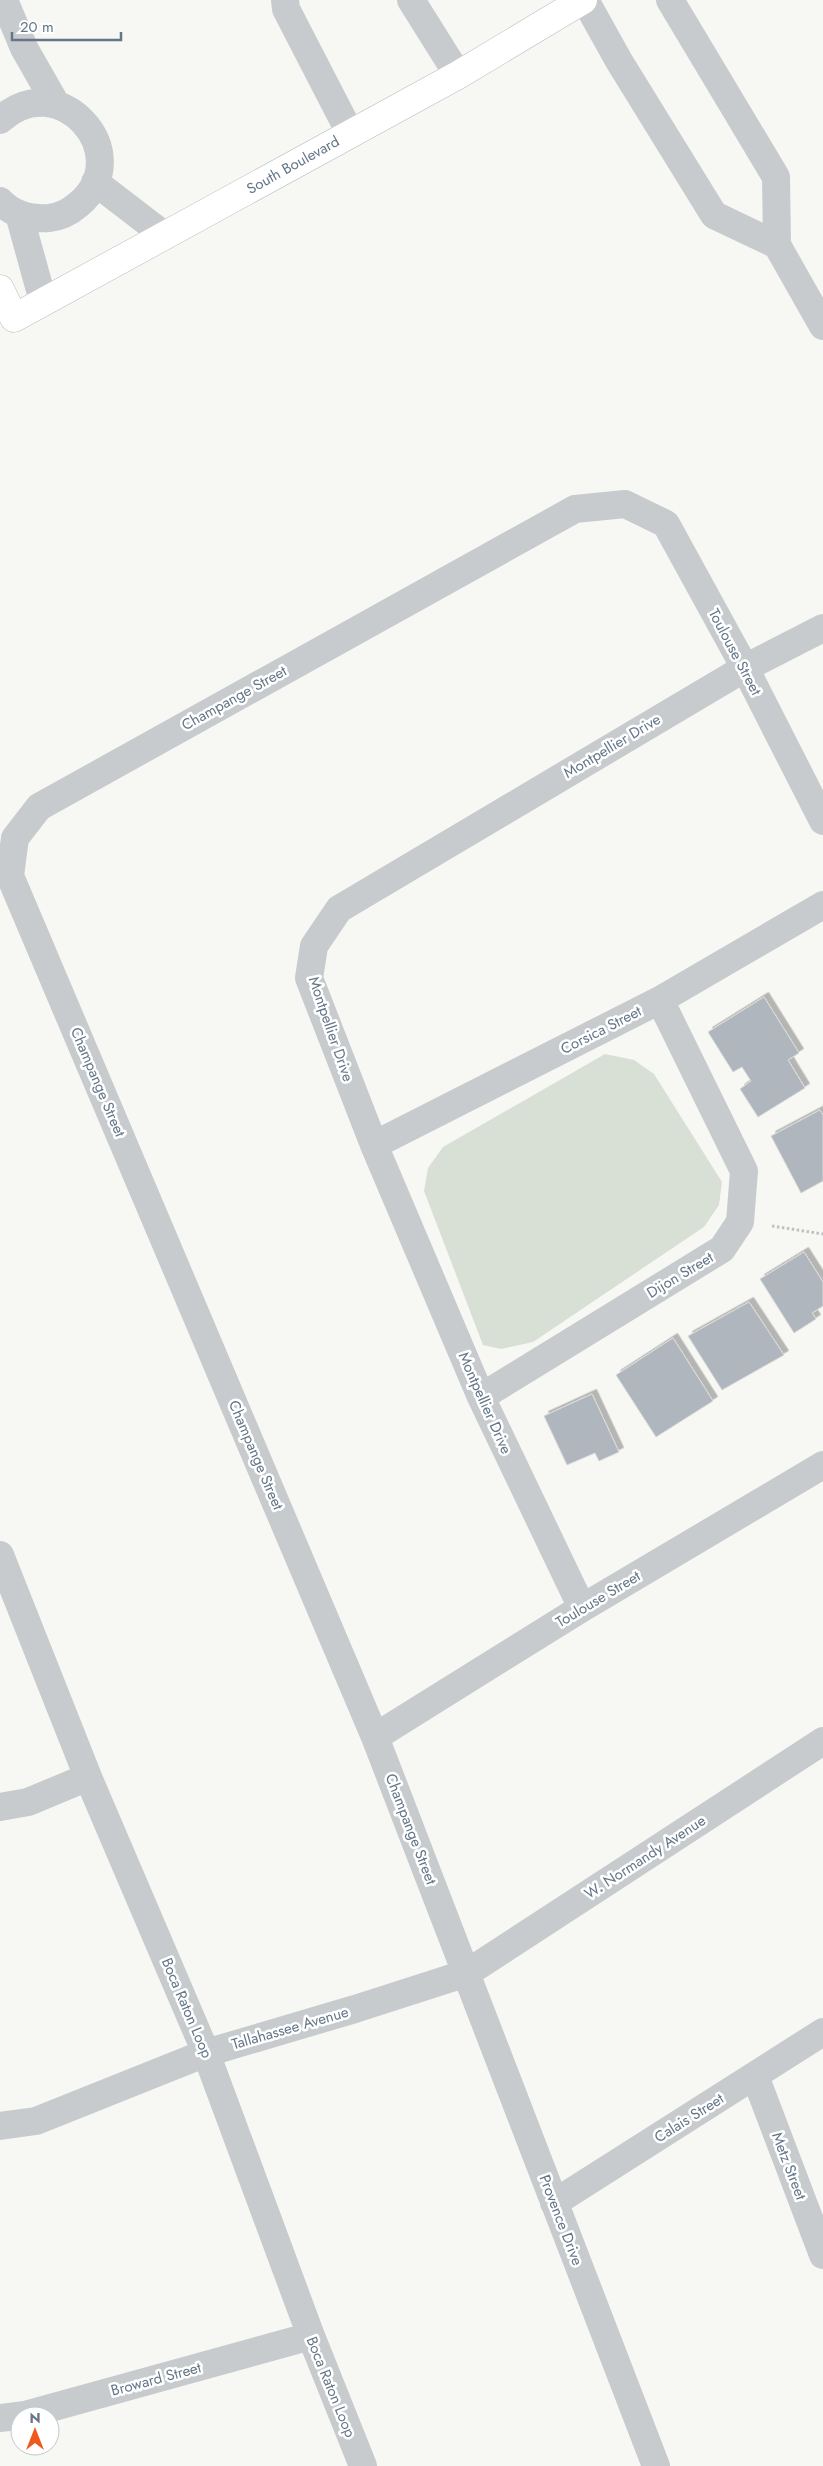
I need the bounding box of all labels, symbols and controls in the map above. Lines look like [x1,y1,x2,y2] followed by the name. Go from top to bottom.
[12,10,121,42] scale bar
[20,16,54,38] text: 20 m
[243,130,343,200] street label: South Boulevard
[703,605,767,700] street label: Toulouse Street
[177,660,291,736] street label: Champange Street
[559,708,665,784] street label: Montpellier Drive
[303,974,359,1085] street label: Montpellier Drive
[557,1000,646,1060] street label: Corsica Street
[65,1024,131,1141] street label: Champange Street
[643,1246,718,1304] street label: Dijon Street
[453,1348,517,1458] street label: Montpellier Drive
[223,1397,289,1514] street label: Champange Street
[552,1565,645,1633] street label: Toulouse Street
[380,1770,442,1888] street label: Champange Street
[580,1809,710,1904] street label: W. Normandy Avenue
[156,1954,218,2062] street label: Boca Raton Loop
[229,2001,351,2055] street label: Tallahassee Avenue
[650,2088,728,2148] street label: Calais Street
[766,2129,812,2203] street label: Metz Street
[534,2171,588,2269] street label: Provence Drive
[301,2333,361,2441] street label: Boca Raton Loop
[108,2356,204,2402] street label: Broward Street
[10,2406,60,2456] north arrow
[29,2408,41,2428] text: N

